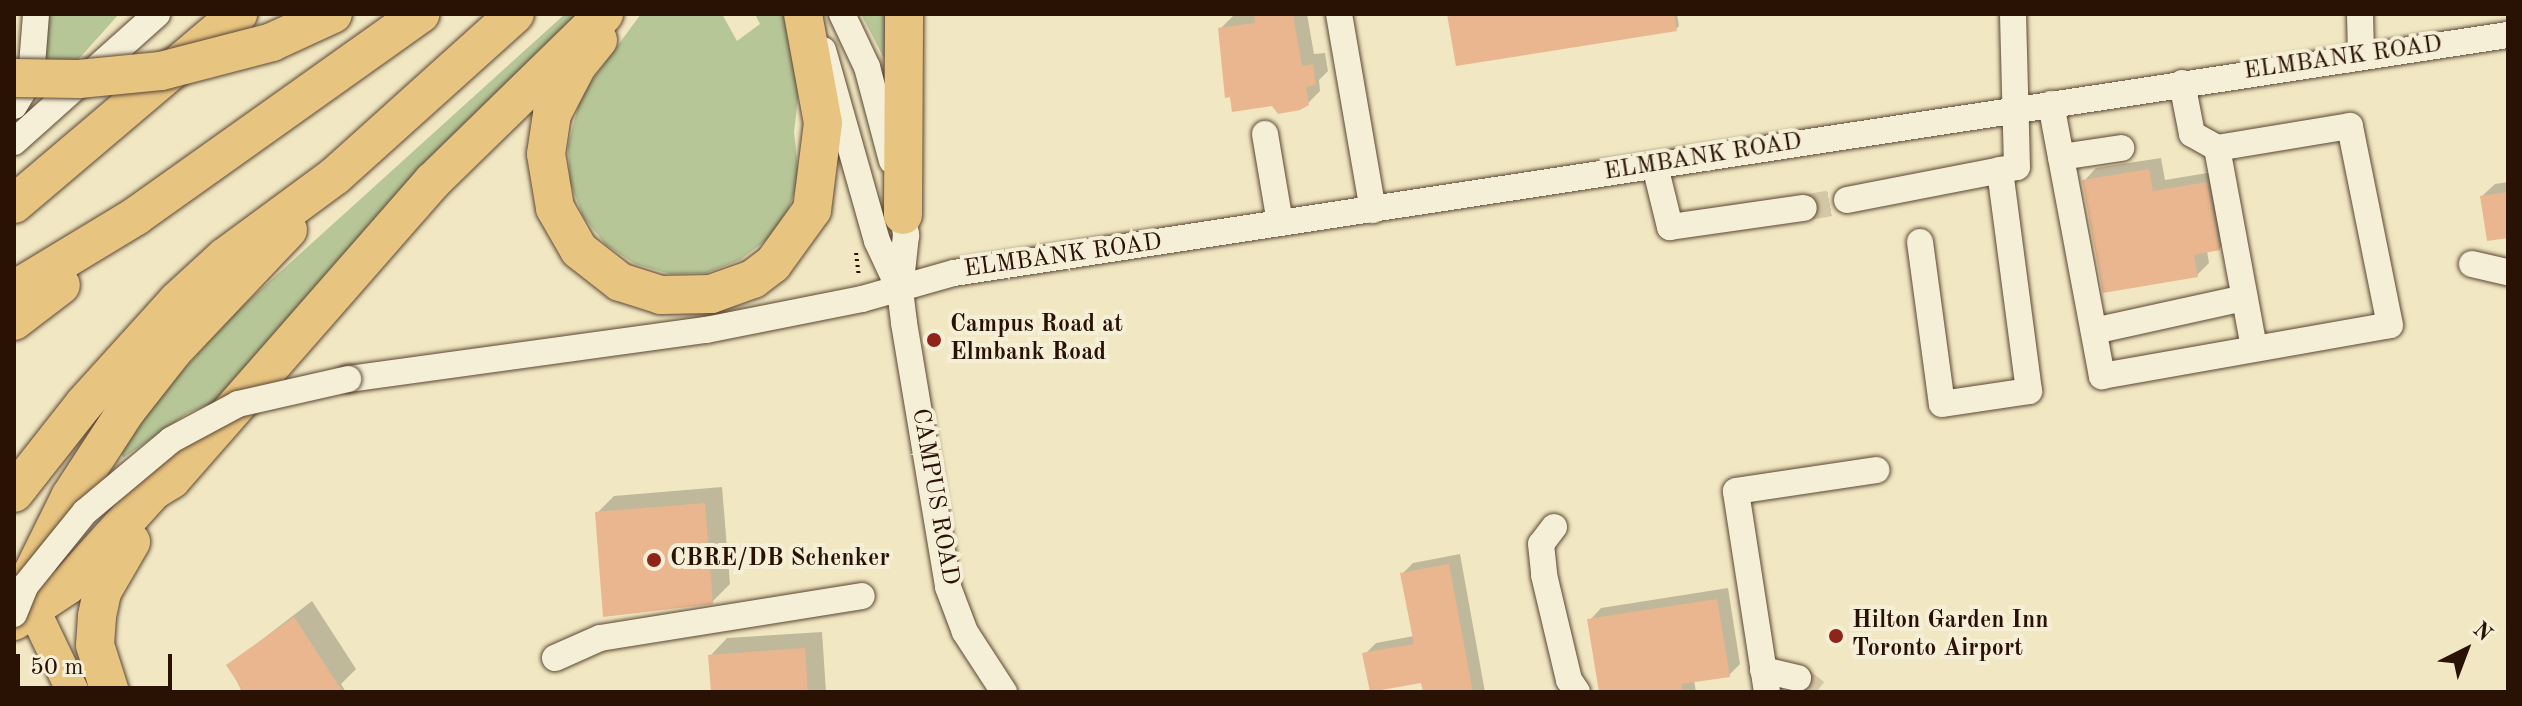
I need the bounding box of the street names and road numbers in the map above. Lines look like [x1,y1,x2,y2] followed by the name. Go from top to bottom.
[2242,31,2444,87] street label: ELMBANK ROAD
[1602,128,1804,188] street label: ELMBANK ROAD
[962,229,1164,285] street label: ELMBANK ROAD
[904,406,964,588] street label: CAMPUS ROAD

